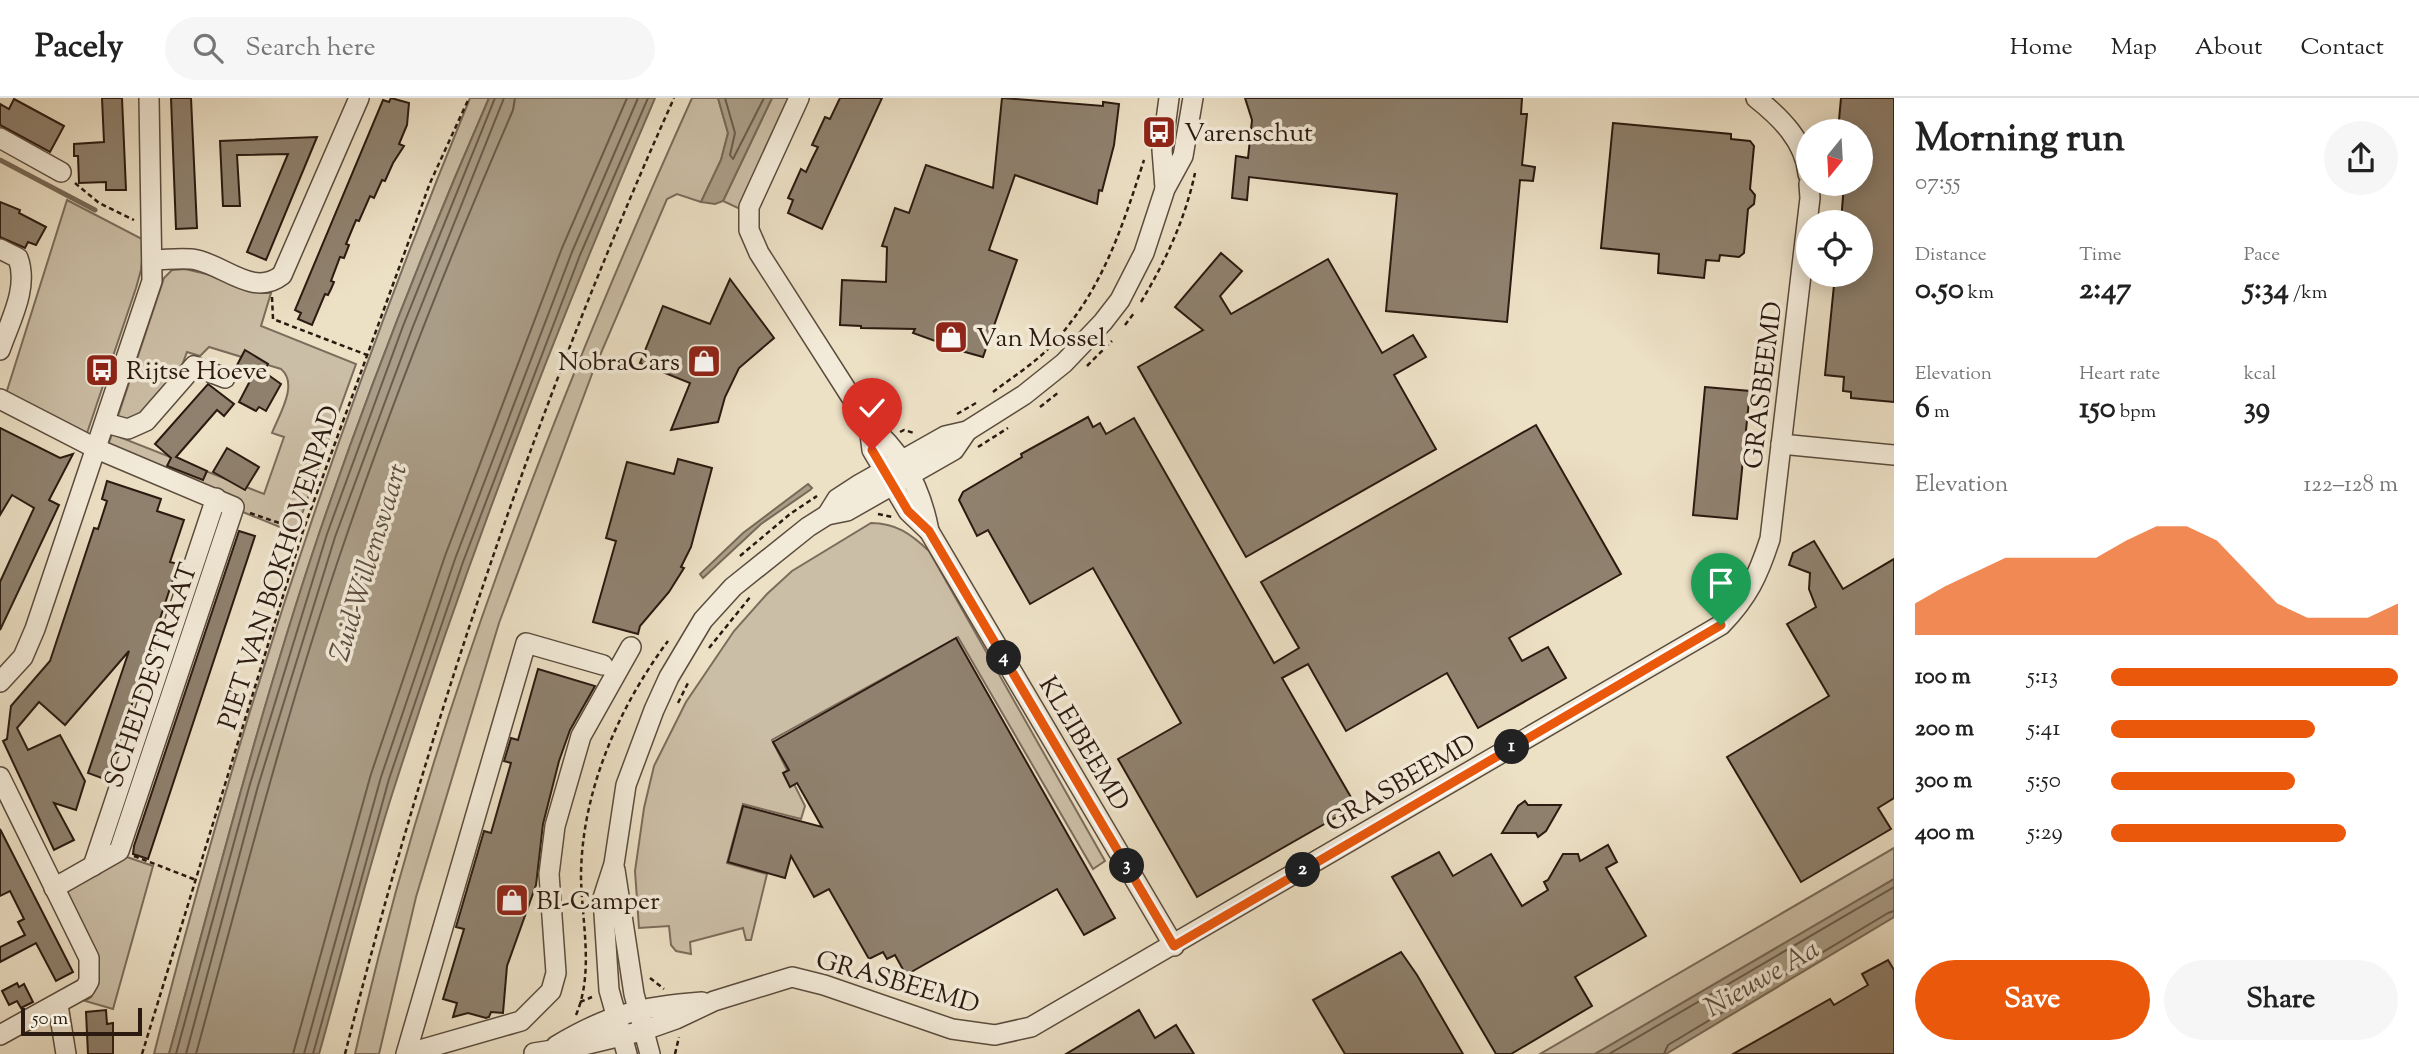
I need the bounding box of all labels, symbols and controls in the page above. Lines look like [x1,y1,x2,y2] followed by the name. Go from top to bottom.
[165,17,655,80] search box
[35,24,123,72] text: Pacely
[189,29,227,67] icon: search
[245,30,376,67] text: Search here
[2010,31,2073,65] text: Home
[2111,31,2157,65] text: Map
[2195,31,2262,65] text: About
[2300,31,2384,65] text: Contact
[1140,113,1178,151] bus stop icon: Varenschut
[1915,114,2125,168] text: Morning run
[1184,116,1313,153] place label: Varenschut
[1796,119,1872,196] north arrow
[1796,119,1873,287] map controls
[2324,121,2398,195] button: share
[1915,167,1961,200] text: 07:55
[1796,210,1873,287] button: locate
[1915,242,1987,269] text: Distance
[2079,242,2122,269] text: Time
[2244,242,2280,269] text: Pace
[1915,269,1964,312] text: 0.50
[2079,269,2131,312] text: 2:47
[2244,269,2289,312] text: 5:34
[1964,280,1994,307] text: km
[2289,280,2327,307] text: /km
[1736,299,1793,471] street label: GRASBEEMD
[932,318,970,356] shop icon: Van Mossel
[976,321,1106,358] place label: Van Mossel
[685,342,723,380] shop icon: NobraCars
[558,345,680,382] place label: NobraCars
[83,351,121,389] bus stop icon: Rijtse Hoeve
[126,354,267,391] place label: Rijtse Hoeve
[1915,361,1992,388] text: Elevation
[2079,361,2160,388] text: Heart rate
[2244,361,2276,388] text: kcal
[842,378,902,450] pin
[1915,388,1930,431] text: 6
[2079,388,2116,431] text: 150
[2244,388,2270,431] text: 39
[853,389,891,427] icon: check
[1930,399,1950,426] text: m
[2116,399,2156,426] text: bpm
[211,401,350,734] street label: PIET VAN BOKHOVENPAD
[321,459,419,667] water label: Zuid-Willemsvaart
[1915,469,2008,502] text: Elevation
[2303,469,2398,502] text: 122–128 m
[1691,553,1751,625] pin
[97,559,208,793] street label: SCHELDESTRAAT
[1702,564,1740,602] icon: arrive
[986,640,1021,676] pin: 4
[999,644,1008,671] text: 4
[1915,661,1971,694] text: 100 m
[2027,661,2058,694] text: 5:13
[1028,670,1138,819] street label: KLEIBEEMD
[1915,713,1974,746] text: 200 m
[2027,713,2060,746] text: 5:41
[1319,726,1483,842] street label: GRASBEEMD
[1494,730,1530,764] pin: 1
[1508,733,1515,760] text: 1
[1915,765,1972,798] text: 300 m
[2027,765,2061,798] text: 5:50
[1915,817,1975,850] text: 400 m
[2027,817,2063,850] text: 5:29
[1110,848,1144,884] pin: 3
[1123,852,1130,879] text: 3
[1286,852,1320,888] pin: 2
[1298,856,1307,883] text: 2
[493,881,531,919] shop icon: BI-Camper
[536,884,660,921] place label: BI-Camper
[1698,931,1827,1029] water label: Nieuwe Aa
[811,942,983,1024] street label: GRASBEEMD
[1915,960,2150,1040] button: Save
[2164,960,2398,1040] button: Share
[21,1005,142,1037] scale bar
[32,1006,68,1033] text: 50 m

